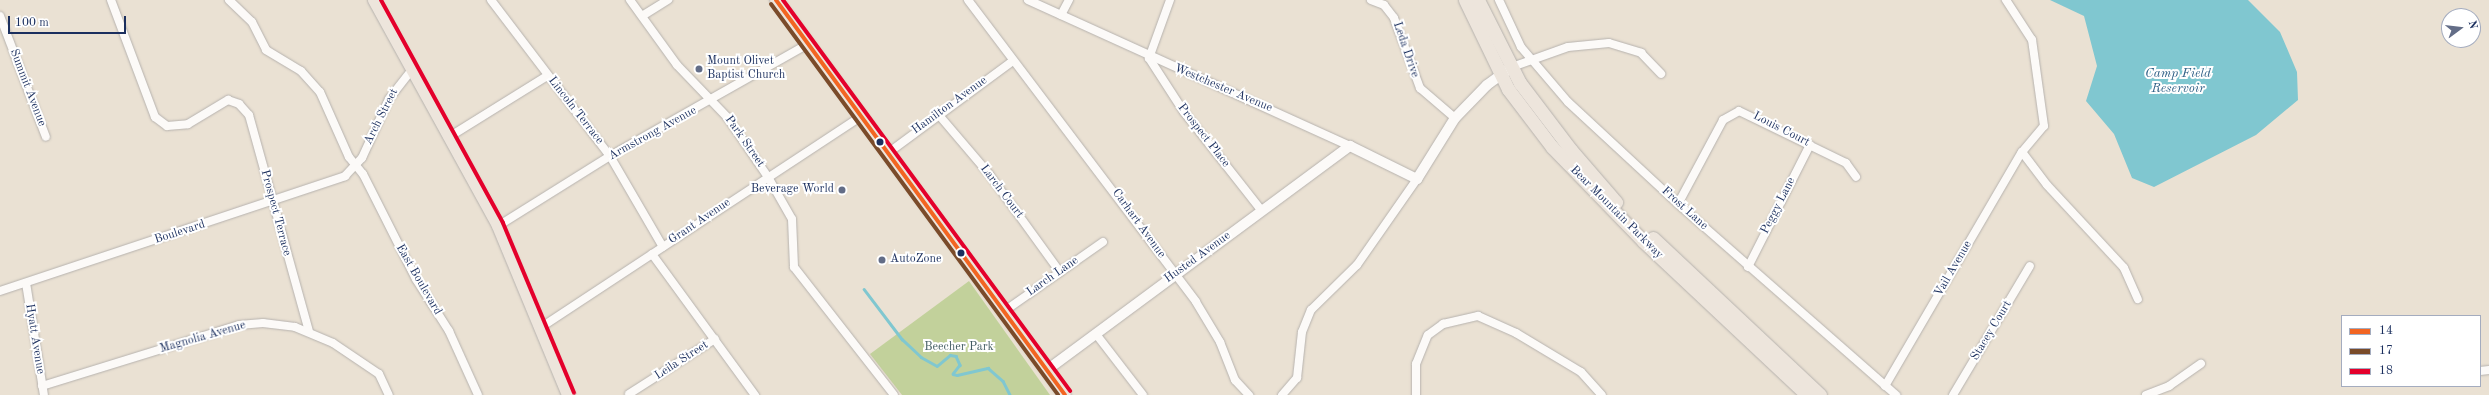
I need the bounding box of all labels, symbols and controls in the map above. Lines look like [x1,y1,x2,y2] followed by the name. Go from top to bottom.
[10,8,128,34] scale bar
[2441,8,2481,48] north arrow
[15,17,49,29] text: 100 m
[1389,20,1421,80] street label: Leda Drive
[2466,20,2479,31] text: N
[6,47,48,129] street label: Summit Avenue
[707,55,785,83] place label: Mount Olivet Baptist Church
[1172,62,1274,116] street label: Westchester Avenue
[694,64,704,74] marker: Mount Olivet Baptist Church
[2145,67,2211,98] water label: Camp Field Reservoir
[544,74,606,148] street label: Lincoln Terrace
[910,74,990,138] street label: Hamilton Avenue
[362,87,402,147] street label: Arch Street
[1174,101,1232,171] street label: Prospect Place
[607,104,699,164] street label: Armstrong Avenue
[1750,110,1812,150] street label: Louis Court
[721,113,767,171] street label: Park Street
[875,137,885,147] unlabelled marker
[976,162,1026,222] street label: Larch Court
[1566,163,1666,263] street label: Bear Mountain Parkway
[257,168,293,258] street label: Prospect Terrace
[1759,175,1799,237] street label: Peggy Lane
[751,183,834,197] place label: Beverage World
[1658,184,1710,234] street label: Frost Lane
[837,185,847,195] marker: Beverage World
[1108,187,1168,261] street label: Carhart Avenue
[666,196,734,248] street label: Grant Avenue
[153,218,207,248] street label: Boulevard
[1162,229,1234,287] street label: Husted Avenue
[1932,238,1976,300] street label: Vail Avenue
[392,242,444,318] street label: East Boulevard
[956,248,966,258] unlabelled marker
[890,253,942,267] place label: AutoZone
[1024,254,1082,300] street label: Larch Lane
[877,255,887,265] marker: AutoZone
[1968,298,2016,364] street label: Stacey Court
[21,303,47,375] street label: Hyatt Avenue
[2341,315,2481,387] legend
[158,319,248,357] street label: Magnolia Avenue
[2379,325,2393,337] text: 14
[652,338,712,384] street label: Leila Street
[924,341,994,355] park label: Beecher Park
[2379,345,2393,357] text: 17
[2379,365,2393,377] text: 18

